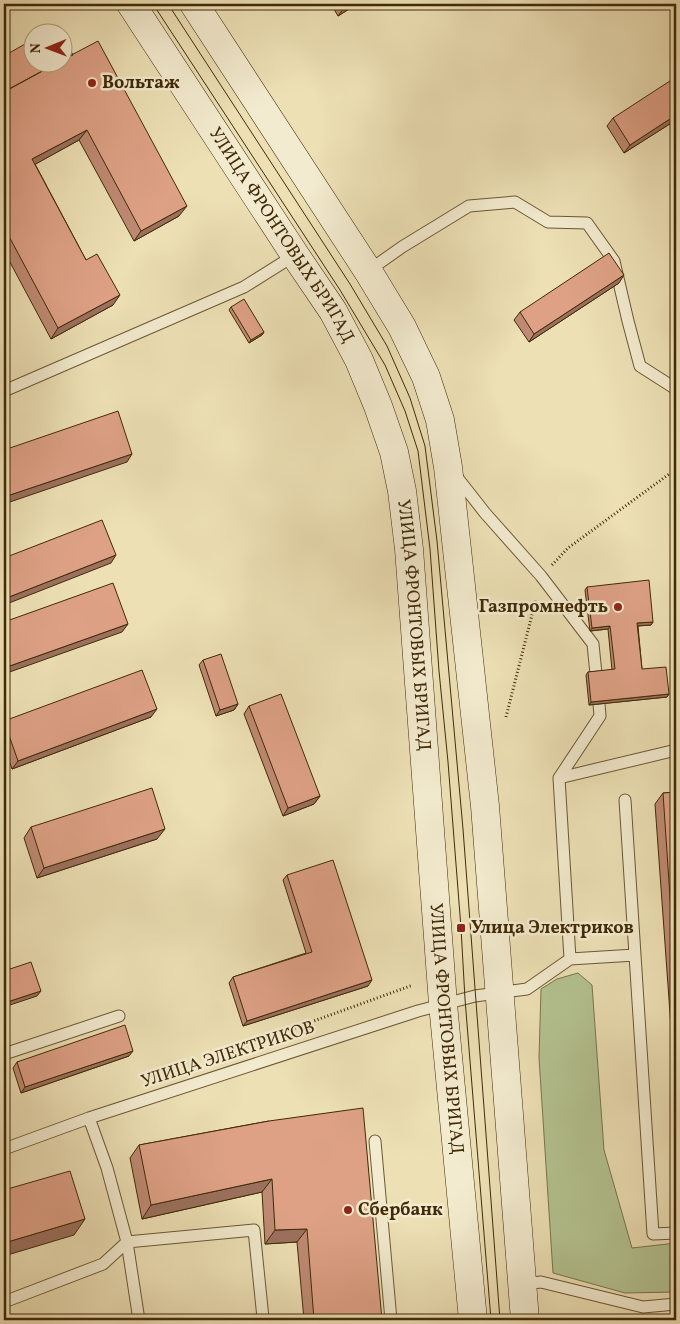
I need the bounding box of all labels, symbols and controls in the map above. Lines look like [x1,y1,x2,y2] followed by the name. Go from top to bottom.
[22,22,72,72] north arrow
[27,43,46,53] text: N
[102,71,180,96] place label: Вольтаж
[86,77,98,89] marker: Вольтаж
[202,122,360,348] street label: УЛИЦА ФРОНТОВЫХ БРИГАД
[391,498,437,752] street label: УЛИЦА ФРОНТОВЫХ БРИГАД
[479,595,608,620] place label: Газпромнефть
[612,601,624,613] marker: Газпромнефть
[423,902,470,1156] street label: УЛИЦА ФРОНТОВЫХ БРИГАД
[471,916,634,941] place label: Улица Электриков
[455,922,467,934] marker: Улица Электриков
[138,1015,318,1095] street label: УЛИЦА ЭЛЕКТРИКОВ
[358,1198,443,1223] place label: Сбербанк
[342,1204,354,1216] marker: Сбербанк

